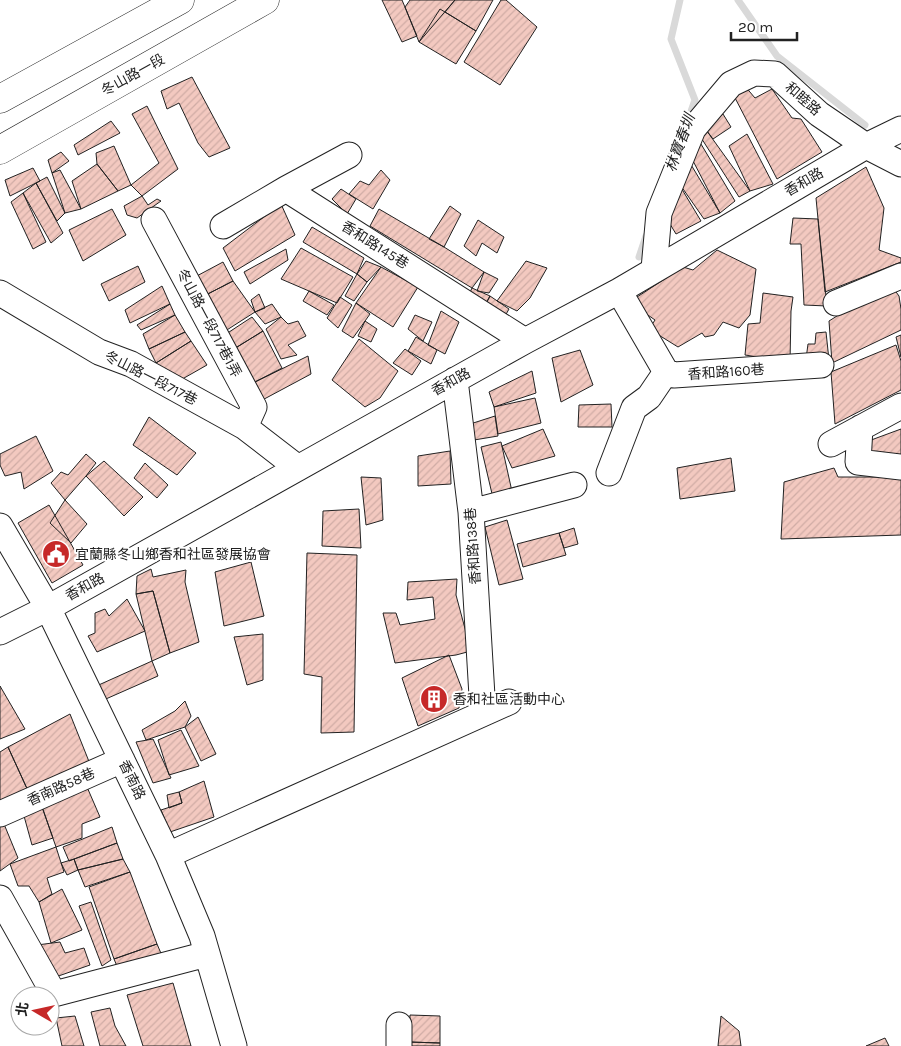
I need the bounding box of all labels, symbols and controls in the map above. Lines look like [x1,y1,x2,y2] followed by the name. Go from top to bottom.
[731,10,797,42] scale bar
[738,18,773,36] text: 20 m
[98,51,168,99] street label: 冬山路一段
[782,79,824,119] street label: 和睦路
[661,110,699,174] water label: 林寶春圳
[782,164,826,200] street label: 香和路
[338,218,412,272] street label: 香和路145巷
[173,266,245,380] street label: 冬山路一段717巷1弄
[102,347,200,409] street label: 冬山路一段717巷
[687,361,765,383] street label: 香和路160巷
[429,364,473,400] street label: 香和路
[462,507,484,585] street label: 香和路138巷
[41,539,71,569] public building icon: 宜蘭縣冬山鄉香和社區發展協會
[75,546,271,563] place label: 宜蘭縣冬山鄉香和社區發展協會
[63,569,107,605] street label: 香和路
[419,684,449,714] building icon: 香和社區活動中心
[453,691,565,708] place label: 香和社區活動中心
[115,757,149,803] street label: 香南路
[24,764,98,810] street label: 香南路58巷
[10,986,60,1036] north arrow
[13,1001,32,1017] text: 北

